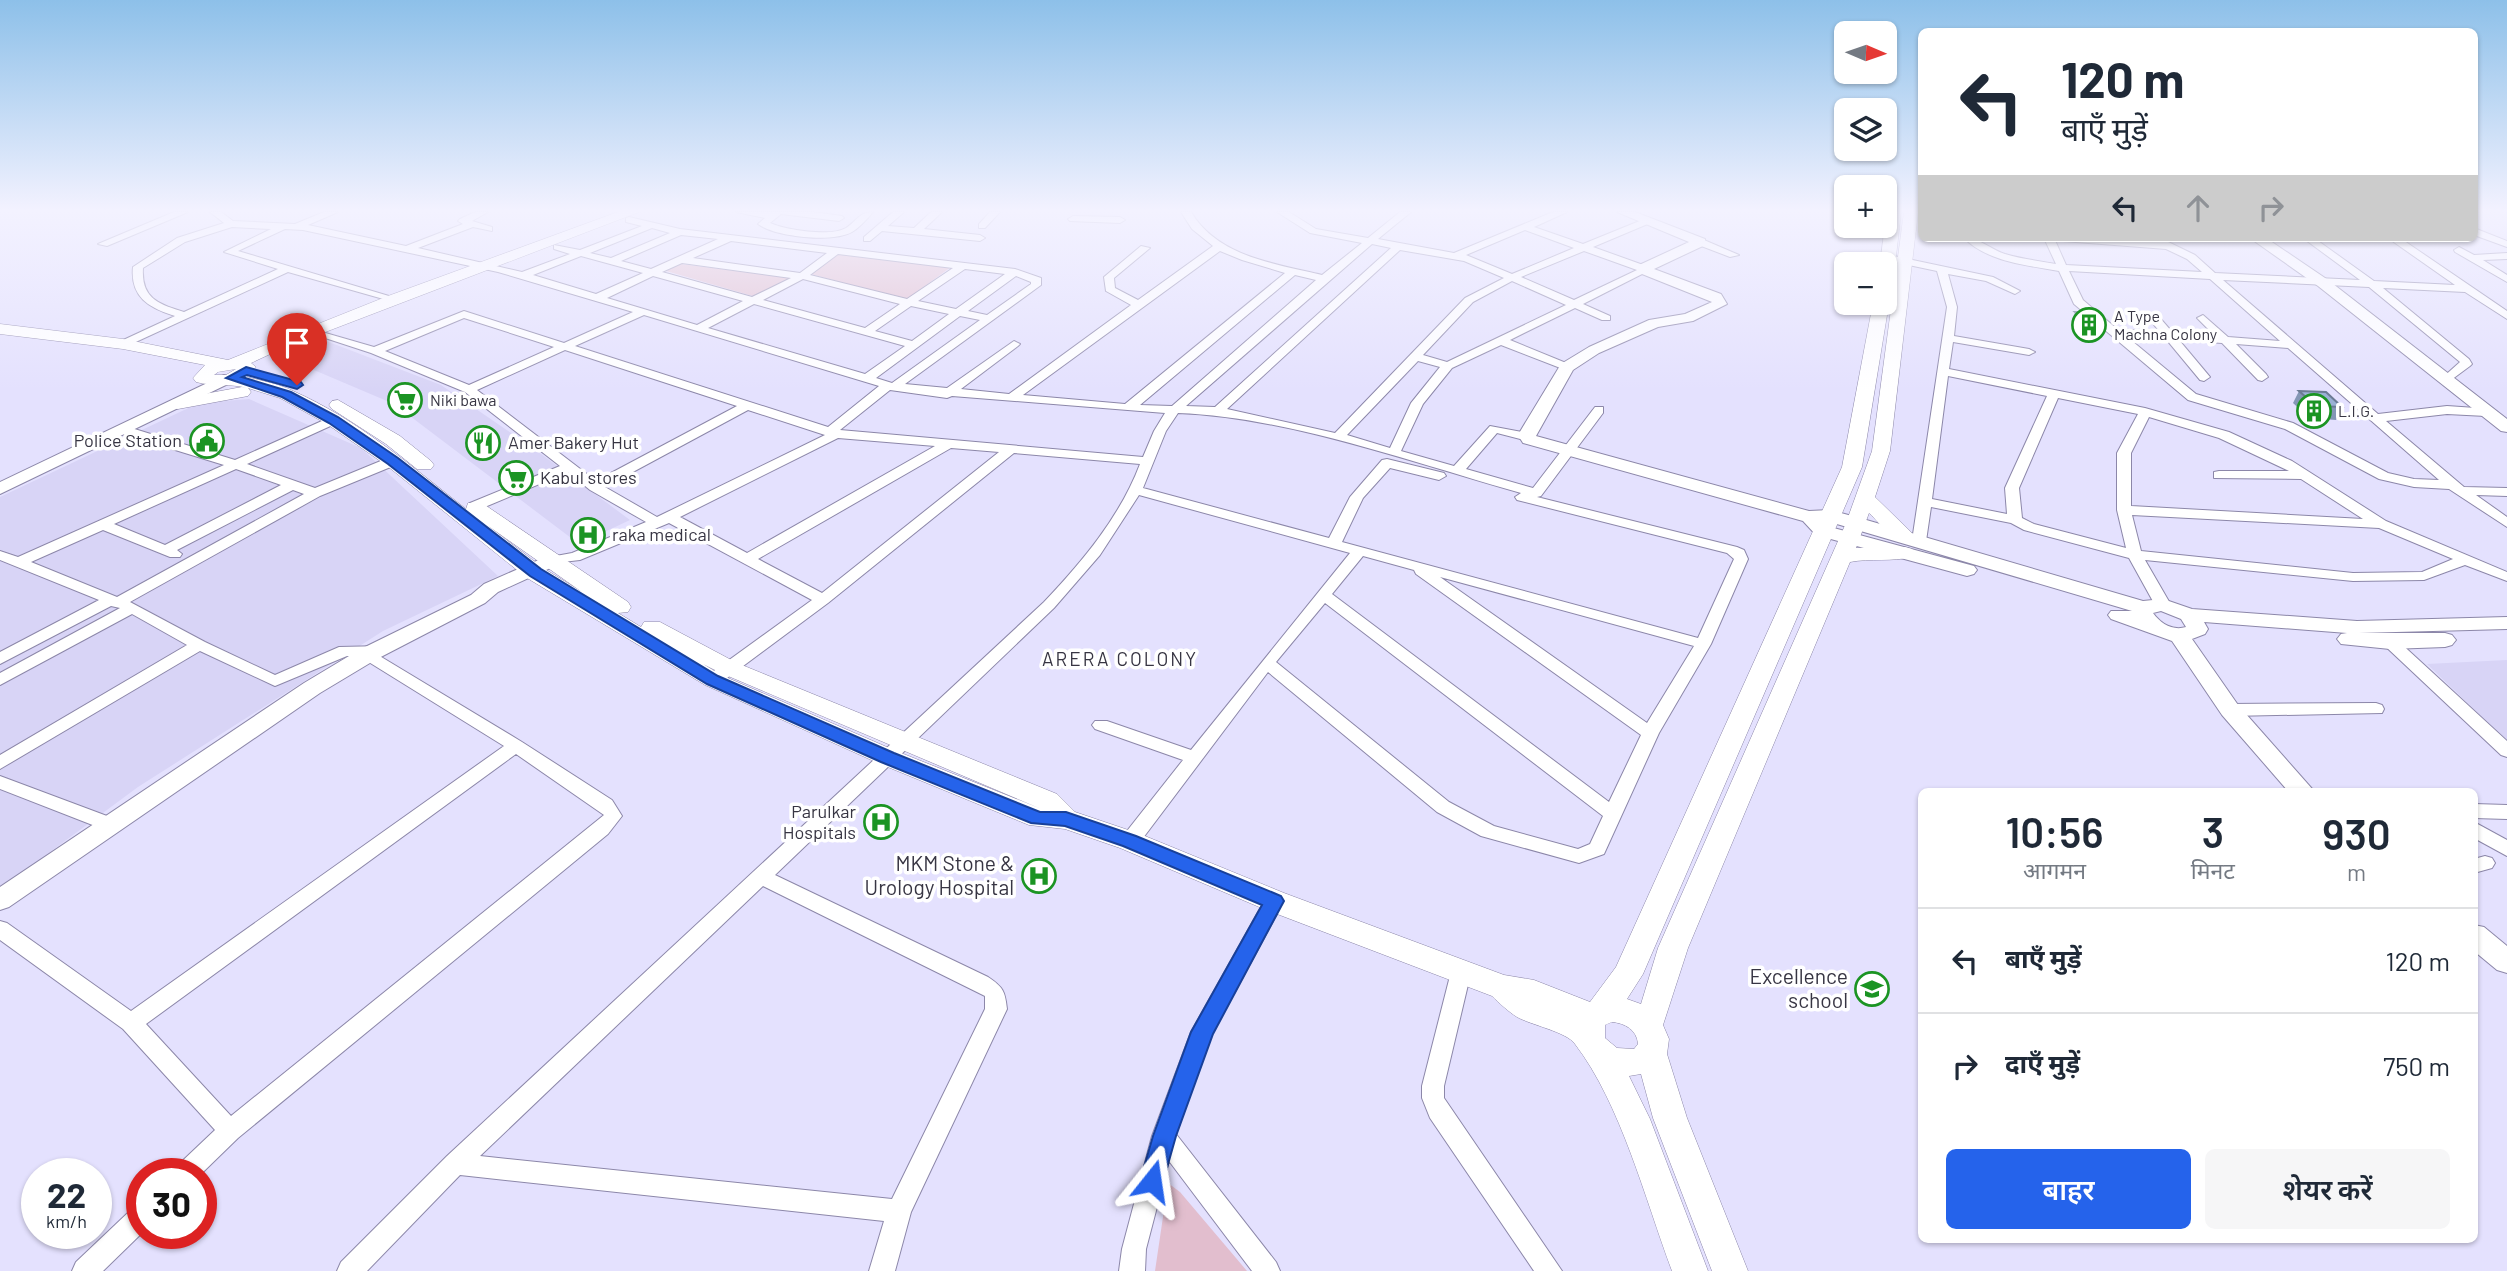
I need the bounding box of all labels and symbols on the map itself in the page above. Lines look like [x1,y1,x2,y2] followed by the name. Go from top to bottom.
[1834,21,1897,84] north arrow
[2070,306,2108,344] building icon: A Type Machna Colony
[2114,306,2218,343] place label: A Type Machna Colony
[267,313,327,385] pin
[386,381,424,419] supermarket icon: Niki bawa
[430,390,497,409] place label: Niki bawa
[2295,392,2333,430] building icon: L.I.G.
[2338,401,2374,420] place label: L.I.G.
[188,422,226,460] public building icon: Police Station
[464,424,502,462] restaurant icon: Amer Bakery Hut
[74,429,182,451] place label: Police Station
[508,431,639,453] place label: Amer Bakery Hut
[497,459,535,497] supermarket icon: Kabul stores
[540,466,637,488] place label: Kabul stores
[569,516,607,554] hospital icon: raka medical
[612,523,711,545] place label: raka medical
[1042,647,1198,670] district label: ARERA COLONY
[783,800,856,843] place label: Parulkar Hospitals
[862,803,900,841] hospital icon: Parulkar Hospitals
[865,850,1014,899] place label: MKM Stone & Urology Hospital
[1020,857,1058,895] hospital icon: MKM Stone & Urology Hospital
[1750,963,1848,1012] place label: Excellence school
[1853,970,1891,1008] school or university icon: Excellence school
[1115,1144,1189,1218] position arrow
[126,1158,217,1249] speed limit sign: 30

